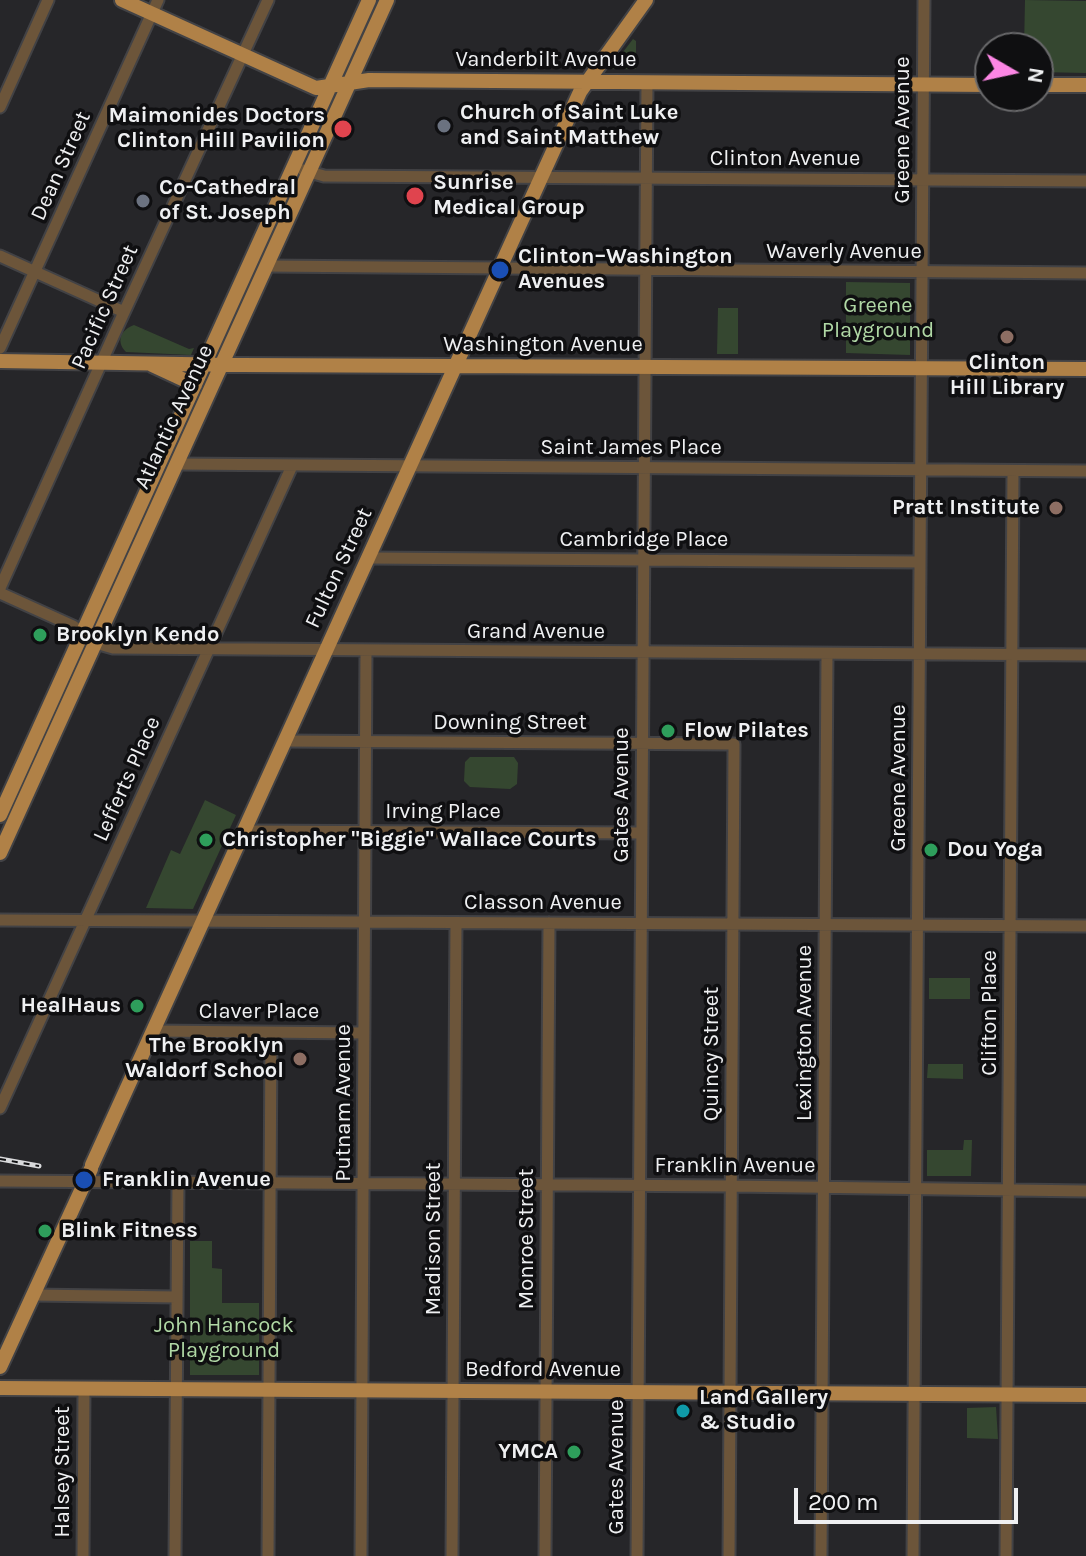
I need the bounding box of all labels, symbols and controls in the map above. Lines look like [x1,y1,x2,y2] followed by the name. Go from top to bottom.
[974,32,1054,112] north arrow
[456,47,636,73] street label: Vanderbilt Avenue
[890,57,916,203] street label: Greene Avenue
[1022,66,1050,85] text: N
[460,100,678,152] place label: Church of Saint Luke and Saint Matthew
[109,103,325,154] place label: Maimonides Doctors Clinton Hill Pavilion
[25,107,97,225] street label: Dean Street
[435,117,453,135] marker: Church of Saint Luke and Saint Matthew
[332,118,354,140] marker: Maimonides Doctors Clinton Hill Pavilion
[710,146,860,172] street label: Clinton Avenue
[433,170,585,222] place label: Sunrise Medical Group
[159,175,296,226] place label: Co-Cathedral of St. Joseph
[404,185,426,207] marker: Sunrise Medical Group
[134,192,152,210] marker: Co-Cathedral of St. Joseph
[766,239,922,265] street label: Waverly Avenue
[66,241,144,373] street label: Pacific Street
[518,244,733,296] place label: Clinton–Washington Avenues
[489,259,511,281] marker: Clinton–Washington Avenues
[822,293,934,344] park label: Greene Playground
[998,328,1016,346] marker: Clinton Hill Library
[443,332,643,358] street label: Washington Avenue
[129,341,219,493] street label: Atlantic Avenue
[950,350,1064,402] place label: Clinton Hill Library
[540,435,722,461] street label: Saint James Place
[892,495,1040,521] place label: Pratt Institute
[1047,499,1065,517] marker: Pratt Institute
[300,504,378,632] street label: Fulton Street
[560,527,728,553] street label: Cambridge Place
[467,619,605,645] street label: Grand Avenue
[56,622,220,648] place label: Brooklyn Kendo
[31,626,49,644] marker: Brooklyn Kendo
[886,705,912,851] street label: Greene Avenue
[433,710,587,736] street label: Downing Street
[88,712,166,846] street label: Lefferts Place
[684,718,809,744] place label: Flow Pilates
[659,722,677,740] marker: Flow Pilates
[609,727,635,863] street label: Gates Avenue
[385,799,501,825] street label: Irving Place
[222,827,597,853] place label: Christopher "Biggie" Wallace Courts
[197,831,215,849] marker: Christopher "Biggie" Wallace Courts
[947,837,1043,863] place label: Dou Yoga
[922,841,940,859] marker: Dou Yoga
[464,890,622,916] street label: Classon Avenue
[792,945,818,1121] street label: Lexington Avenue
[977,950,1003,1076] street label: Clifton Place
[699,987,725,1121] street label: Quincy Street
[20,993,121,1019] place label: HealHaus
[128,997,146,1015] marker: HealHaus
[199,999,319,1025] street label: Claver Place
[331,1024,357,1182] street label: Putnam Avenue
[125,1033,284,1084] place label: The Brooklyn Waldorf School
[291,1050,309,1068] marker: The Brooklyn Waldorf School
[655,1153,815,1179] street label: Franklin Avenue
[421,1163,447,1315] street label: Madison Street
[102,1167,271,1193] place label: Franklin Avenue
[73,1169,95,1191] marker: Franklin Avenue
[514,1169,540,1309] street label: Monroe Street
[61,1218,198,1244] place label: Blink Fitness
[36,1222,54,1240] marker: Blink Fitness
[154,1313,294,1364] park label: John Hancock Playground
[465,1357,621,1383] street label: Bedford Avenue
[699,1385,828,1436] place label: Land Gallery & Studio
[604,1399,630,1535] street label: Gates Avenue
[674,1402,692,1420] marker: Land Gallery & Studio
[50,1406,76,1538] street label: Halsey Street
[498,1439,558,1465] place label: YMCA
[565,1443,583,1461] marker: YMCA
[798,1472,1022,1522] scale bar
[808,1488,879,1516] text: 200 m

